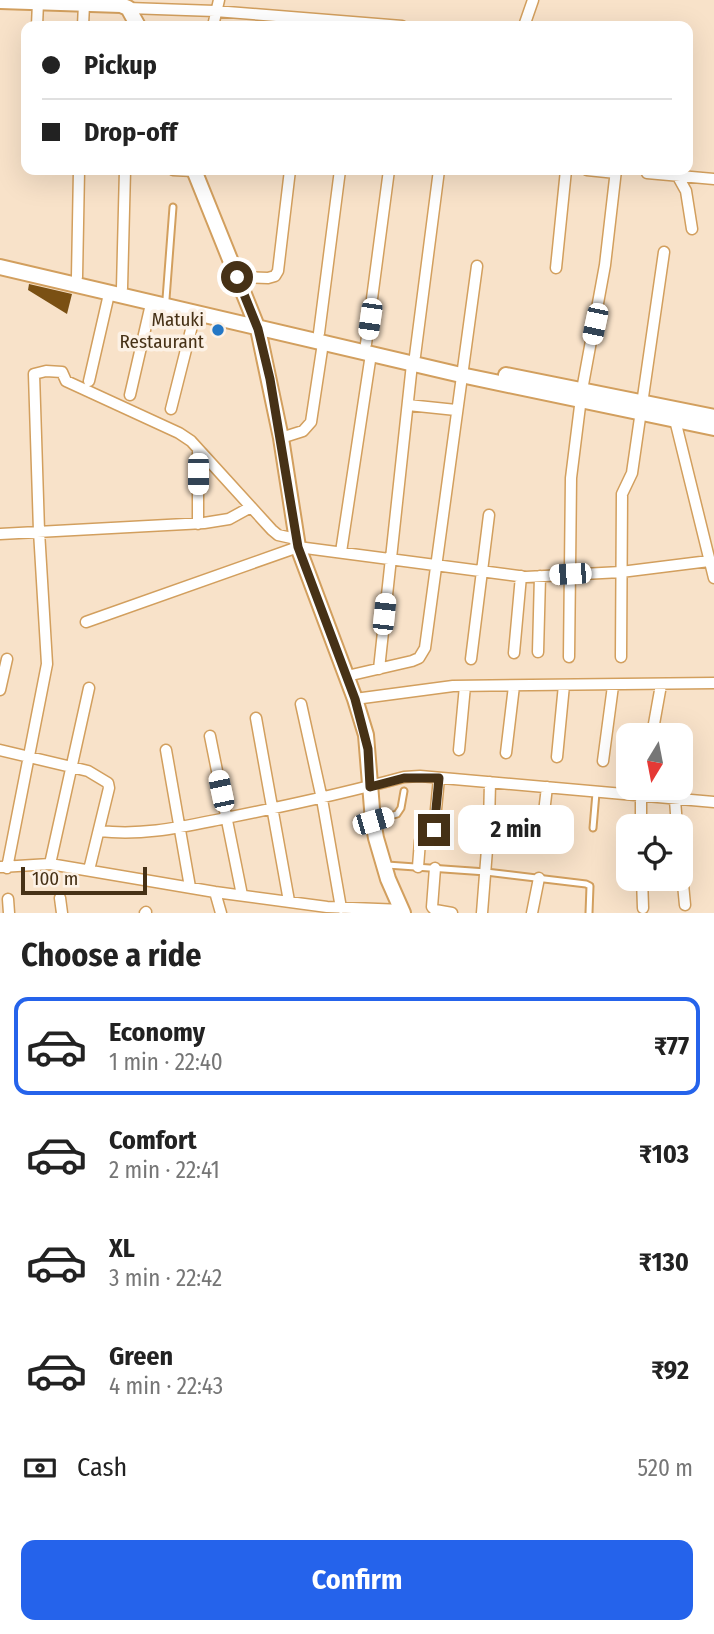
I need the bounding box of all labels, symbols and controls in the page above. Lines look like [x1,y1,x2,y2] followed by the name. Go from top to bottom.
[84,50,157,81] text: Pickup
[84,117,177,148] text: Drop-off
[221,261,253,293] route start
[357,297,384,341] car
[581,301,610,347] car
[120,308,205,353] place label: Matuki Restaurant
[210,322,226,338] marker: Matuki Restaurant
[188,453,209,495] car
[549,562,592,586] car
[372,592,397,636] car
[616,723,693,800] north arrow
[616,723,693,891] map controls
[207,768,236,814] car
[350,805,397,837] car
[458,806,574,854] callout: 2 min
[418,814,450,846] route end
[616,814,693,891] button: locate
[491,815,542,843] text: 2 min
[21,864,147,896] scale bar
[32,867,78,890] text: 100 m
[21,936,202,974] text: Choose a ride
[25,1015,88,1078] icon: car
[109,1017,205,1048] text: Economy
[654,1031,689,1062] text: ₹77
[109,1048,223,1076] text: 1 min · 22:40
[25,1123,88,1186] icon: car
[109,1125,197,1156] text: Comfort
[639,1139,689,1170] text: ₹103
[109,1156,220,1184] text: 2 min · 22:41
[25,1231,88,1294] icon: car
[109,1233,135,1264] text: XL
[639,1247,689,1278] text: ₹130
[109,1264,222,1292] text: 3 min · 22:42
[25,1339,88,1402] icon: car
[109,1341,173,1372] text: Green
[651,1355,689,1386] text: ₹92
[109,1372,223,1400] text: 4 min · 22:43
[21,1449,59,1487] icon: cash
[77,1452,127,1483] text: Cash
[637,1454,693,1482] text: 520 m
[21,1540,693,1620] button: Confirm

